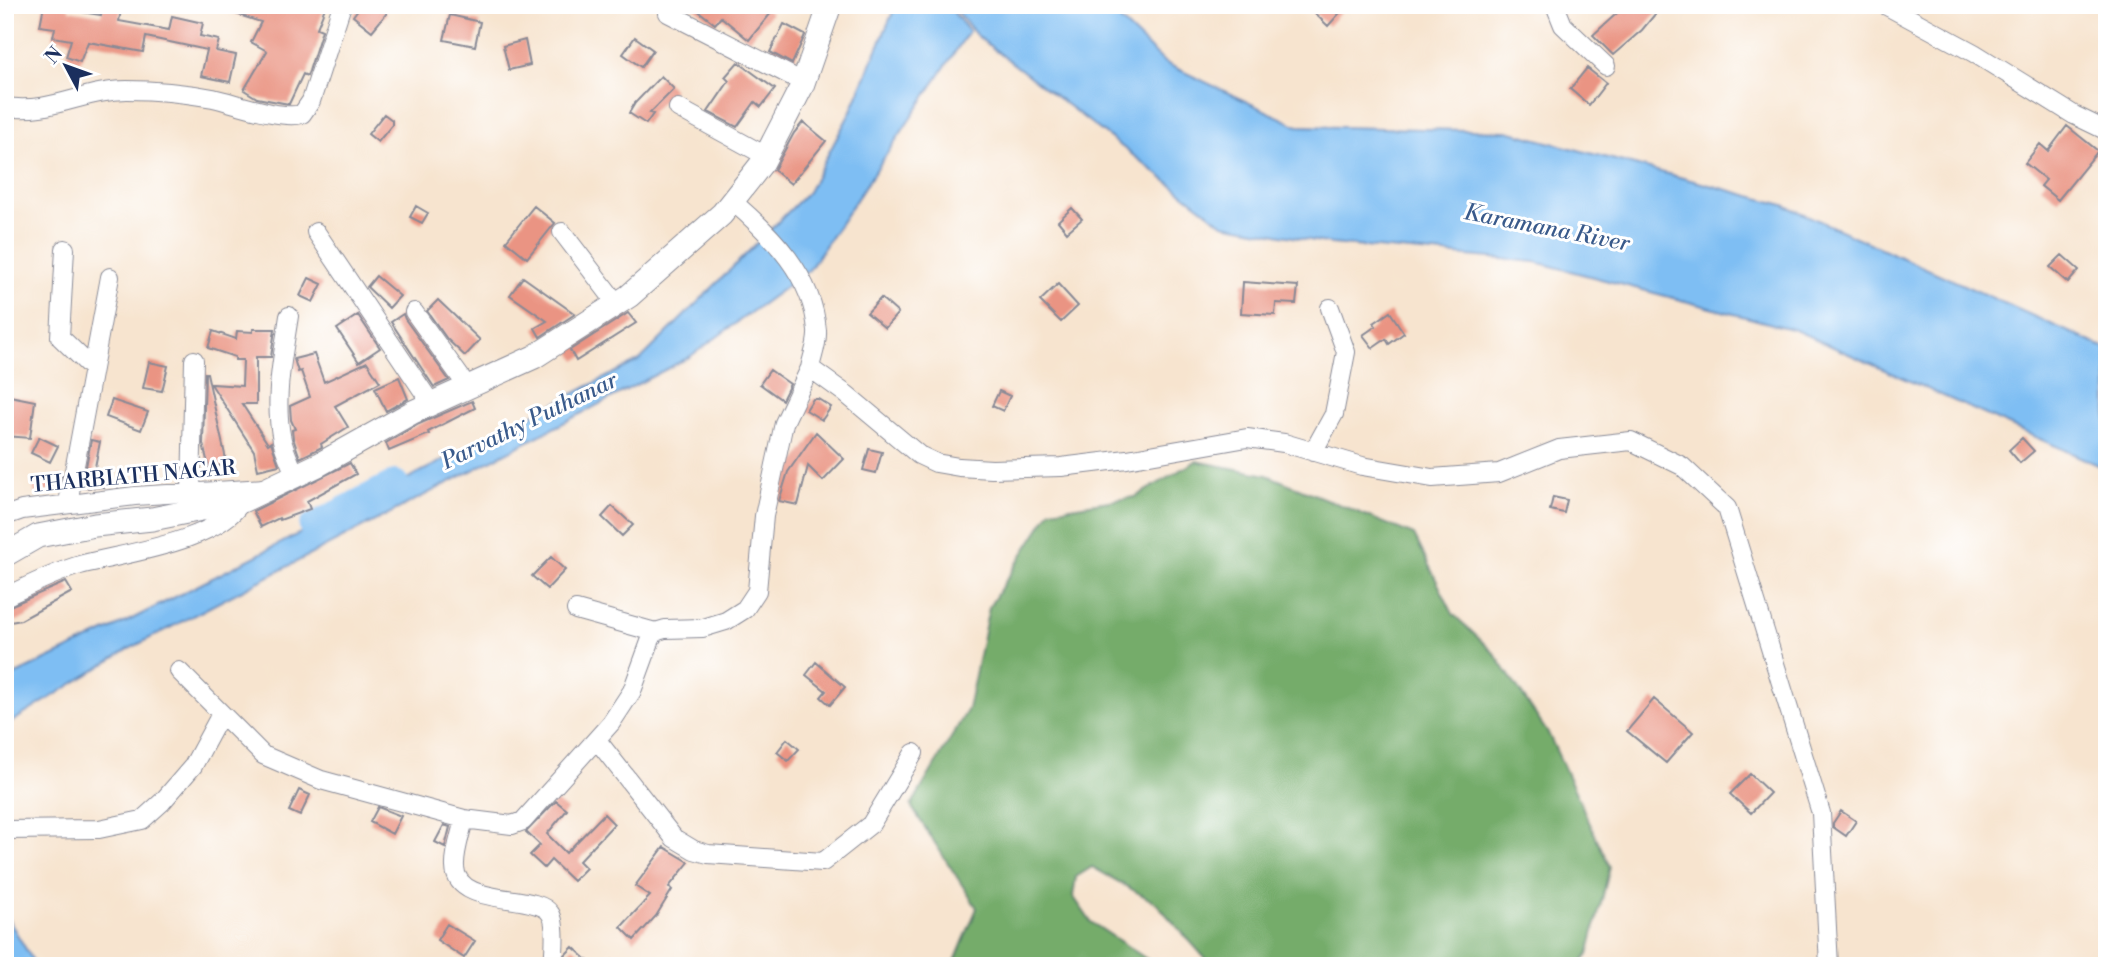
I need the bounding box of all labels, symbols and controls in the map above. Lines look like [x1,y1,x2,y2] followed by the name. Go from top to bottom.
[32,32,102,102] north arrow
[40,42,68,69] text: N
[1461,198,1633,258] water label: Karamana River
[436,366,623,476] water label: Parvathy Puthanar
[30,455,237,499] street label: THARBIATH NAGAR

